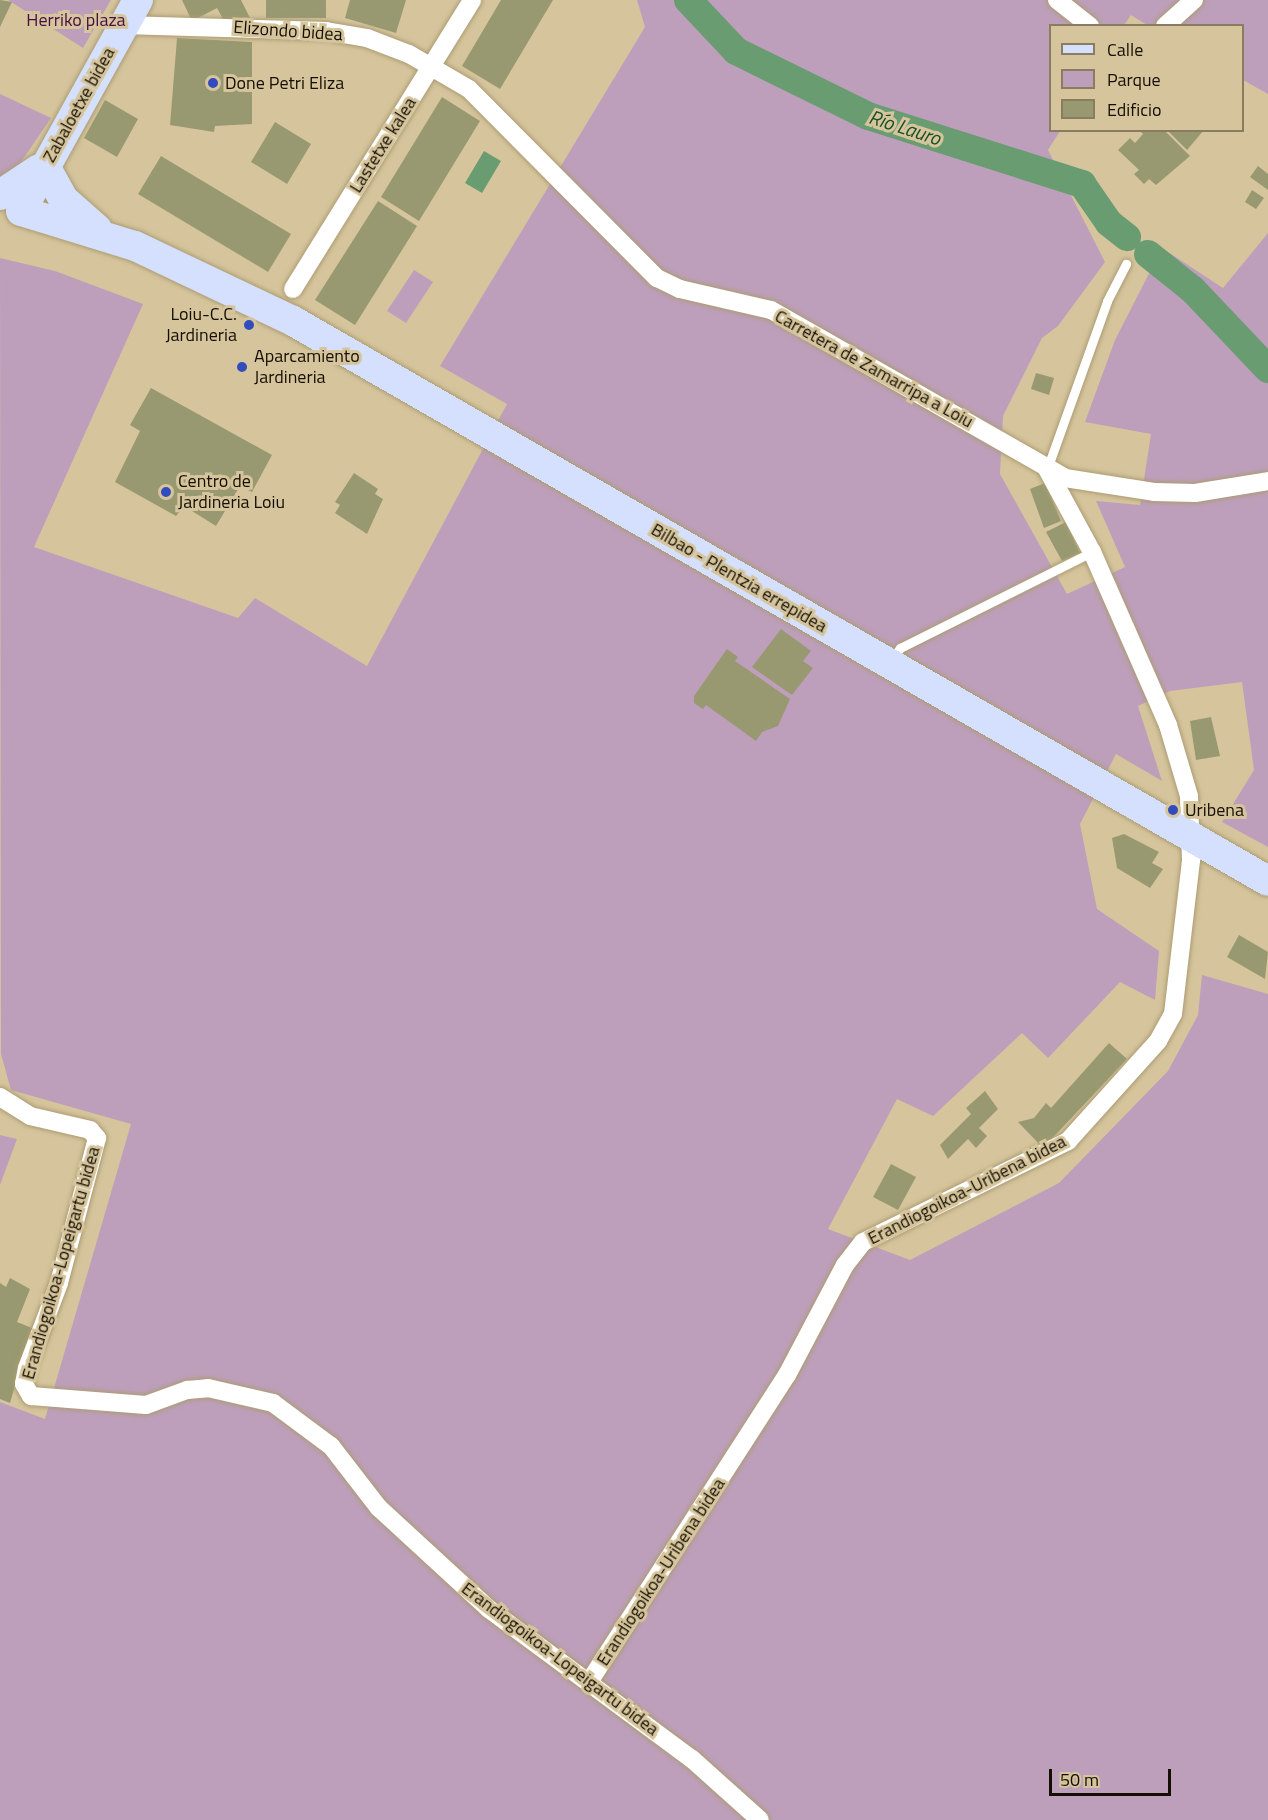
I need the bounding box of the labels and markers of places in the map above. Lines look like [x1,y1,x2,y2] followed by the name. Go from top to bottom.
[225,72,344,94] place label: Done Petri Eliza
[206,76,220,90] marker: Done Petri Eliza
[165,304,237,346] place label: Loiu-C.C. Jardineria
[242,318,256,332] marker: Loiu-C.C. Jardineria
[254,346,360,388] place label: Aparcamiento Jardineria
[235,360,249,374] marker: Aparcamiento Jardineria
[178,471,285,514] place label: Centro de Jardineria Loiu
[159,485,173,499] marker: Centro de Jardineria Loiu
[1185,799,1244,821] place label: Uribena
[1166,803,1180,817] marker: Uribena

